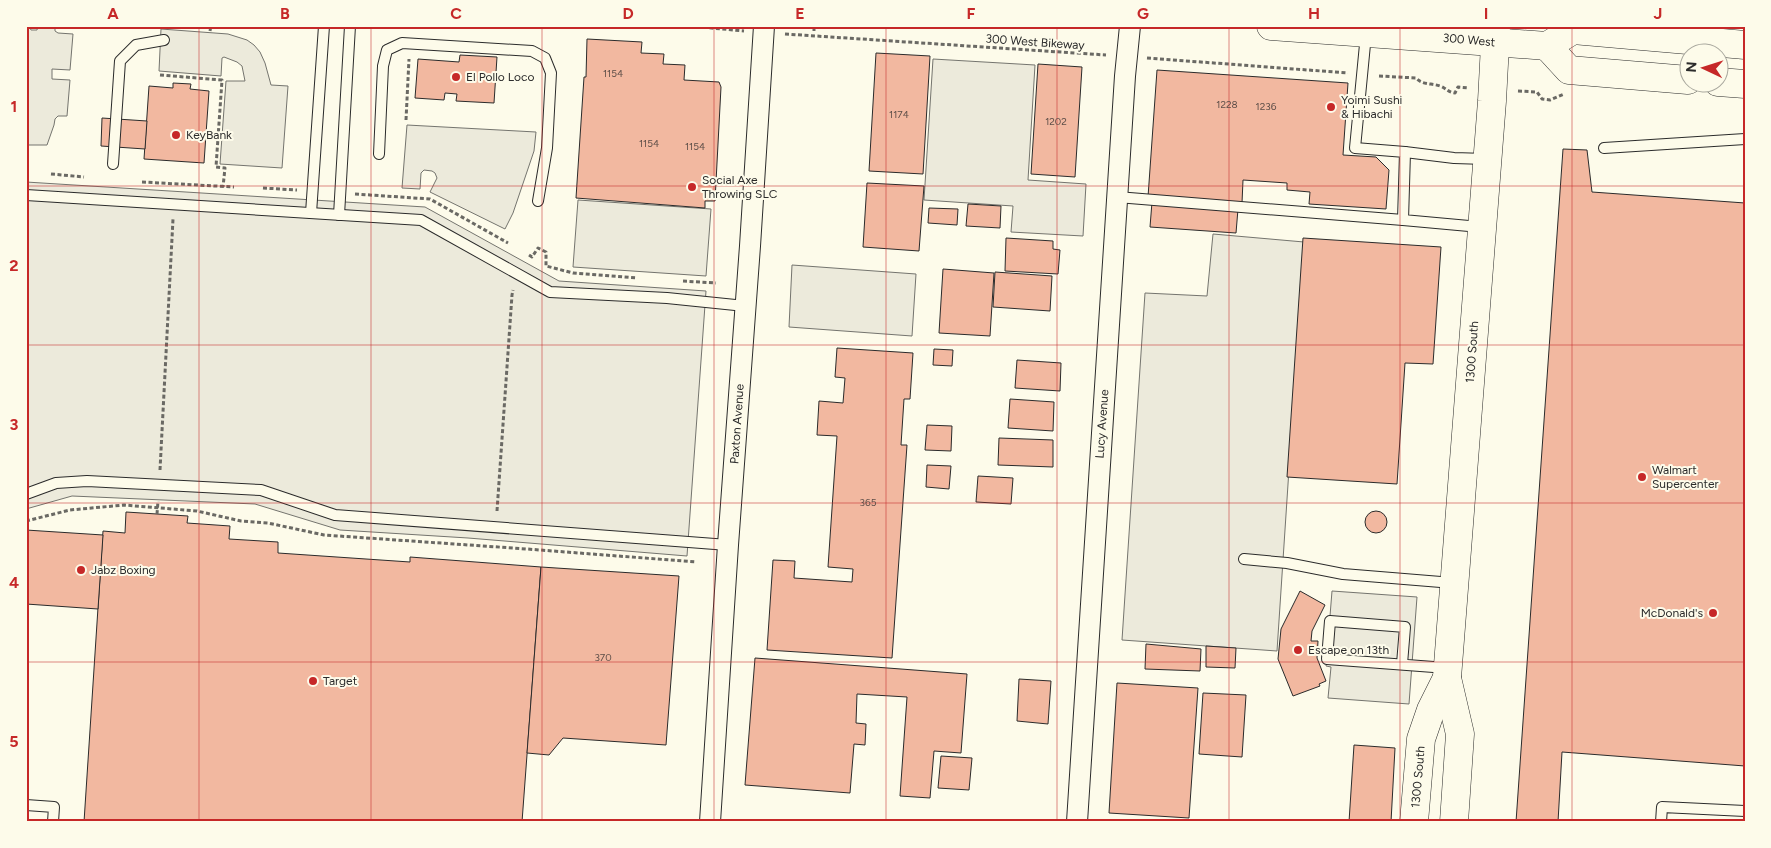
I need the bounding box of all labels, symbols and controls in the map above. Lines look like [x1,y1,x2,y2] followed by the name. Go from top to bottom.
[107,4,119,23] text: A
[280,4,290,23] text: B
[450,4,462,23] text: C
[622,4,634,23] text: D
[795,4,805,23] text: E
[967,4,976,23] text: F
[1137,4,1149,23] text: G
[1308,4,1320,23] text: H
[1484,4,1488,23] text: I
[1654,4,1662,23] text: J
[1442,31,1496,49] street label: 300 West
[985,32,1086,52] street label: 300 West Bikeway
[1678,42,1728,92] north arrow
[1683,61,1700,73] text: N
[603,67,623,80] house number: 1154
[466,70,534,84] place label: El Pollo Loco
[450,71,462,83] marker: El Pollo Loco
[1341,93,1402,121] place label: Yoimi Sushi & Hibachi
[11,97,17,116] text: 1
[1216,98,1238,111] house number: 1228
[1256,100,1277,113] house number: 1236
[1325,101,1337,113] marker: Yoimi Sushi & Hibachi
[889,108,909,121] house number: 1174
[1045,115,1067,128] house number: 1202
[186,128,232,142] place label: KeyBank
[170,129,182,141] marker: KeyBank
[639,137,659,150] house number: 1154
[685,140,705,153] house number: 1154
[702,173,778,201] place label: Social Axe Throwing SLC
[686,181,698,193] marker: Social Axe Throwing SLC
[9,256,19,275] text: 2
[1463,320,1481,383] street label: 1300 South
[727,383,747,465] street label: Paxton Avenue
[1093,389,1111,459] street label: Lucy Avenue
[10,415,19,434] text: 3
[1652,463,1719,491] place label: Walmart Supercenter
[1636,471,1648,483] marker: Walmart Supercenter
[860,496,877,509] house number: 365
[91,563,156,577] place label: Jabz Boxing
[75,564,87,576] marker: Jabz Boxing
[9,573,19,592] text: 4
[1641,606,1703,620] place label: McDonald's
[1707,607,1719,619] marker: McDonald's
[1308,643,1390,657] place label: Escape on 13th
[1292,644,1304,656] marker: Escape on 13th
[594,651,612,664] house number: 370
[323,674,358,688] place label: Target
[307,675,319,687] marker: Target
[9,732,19,751] text: 5
[1408,745,1428,809] street label: 1300 South

